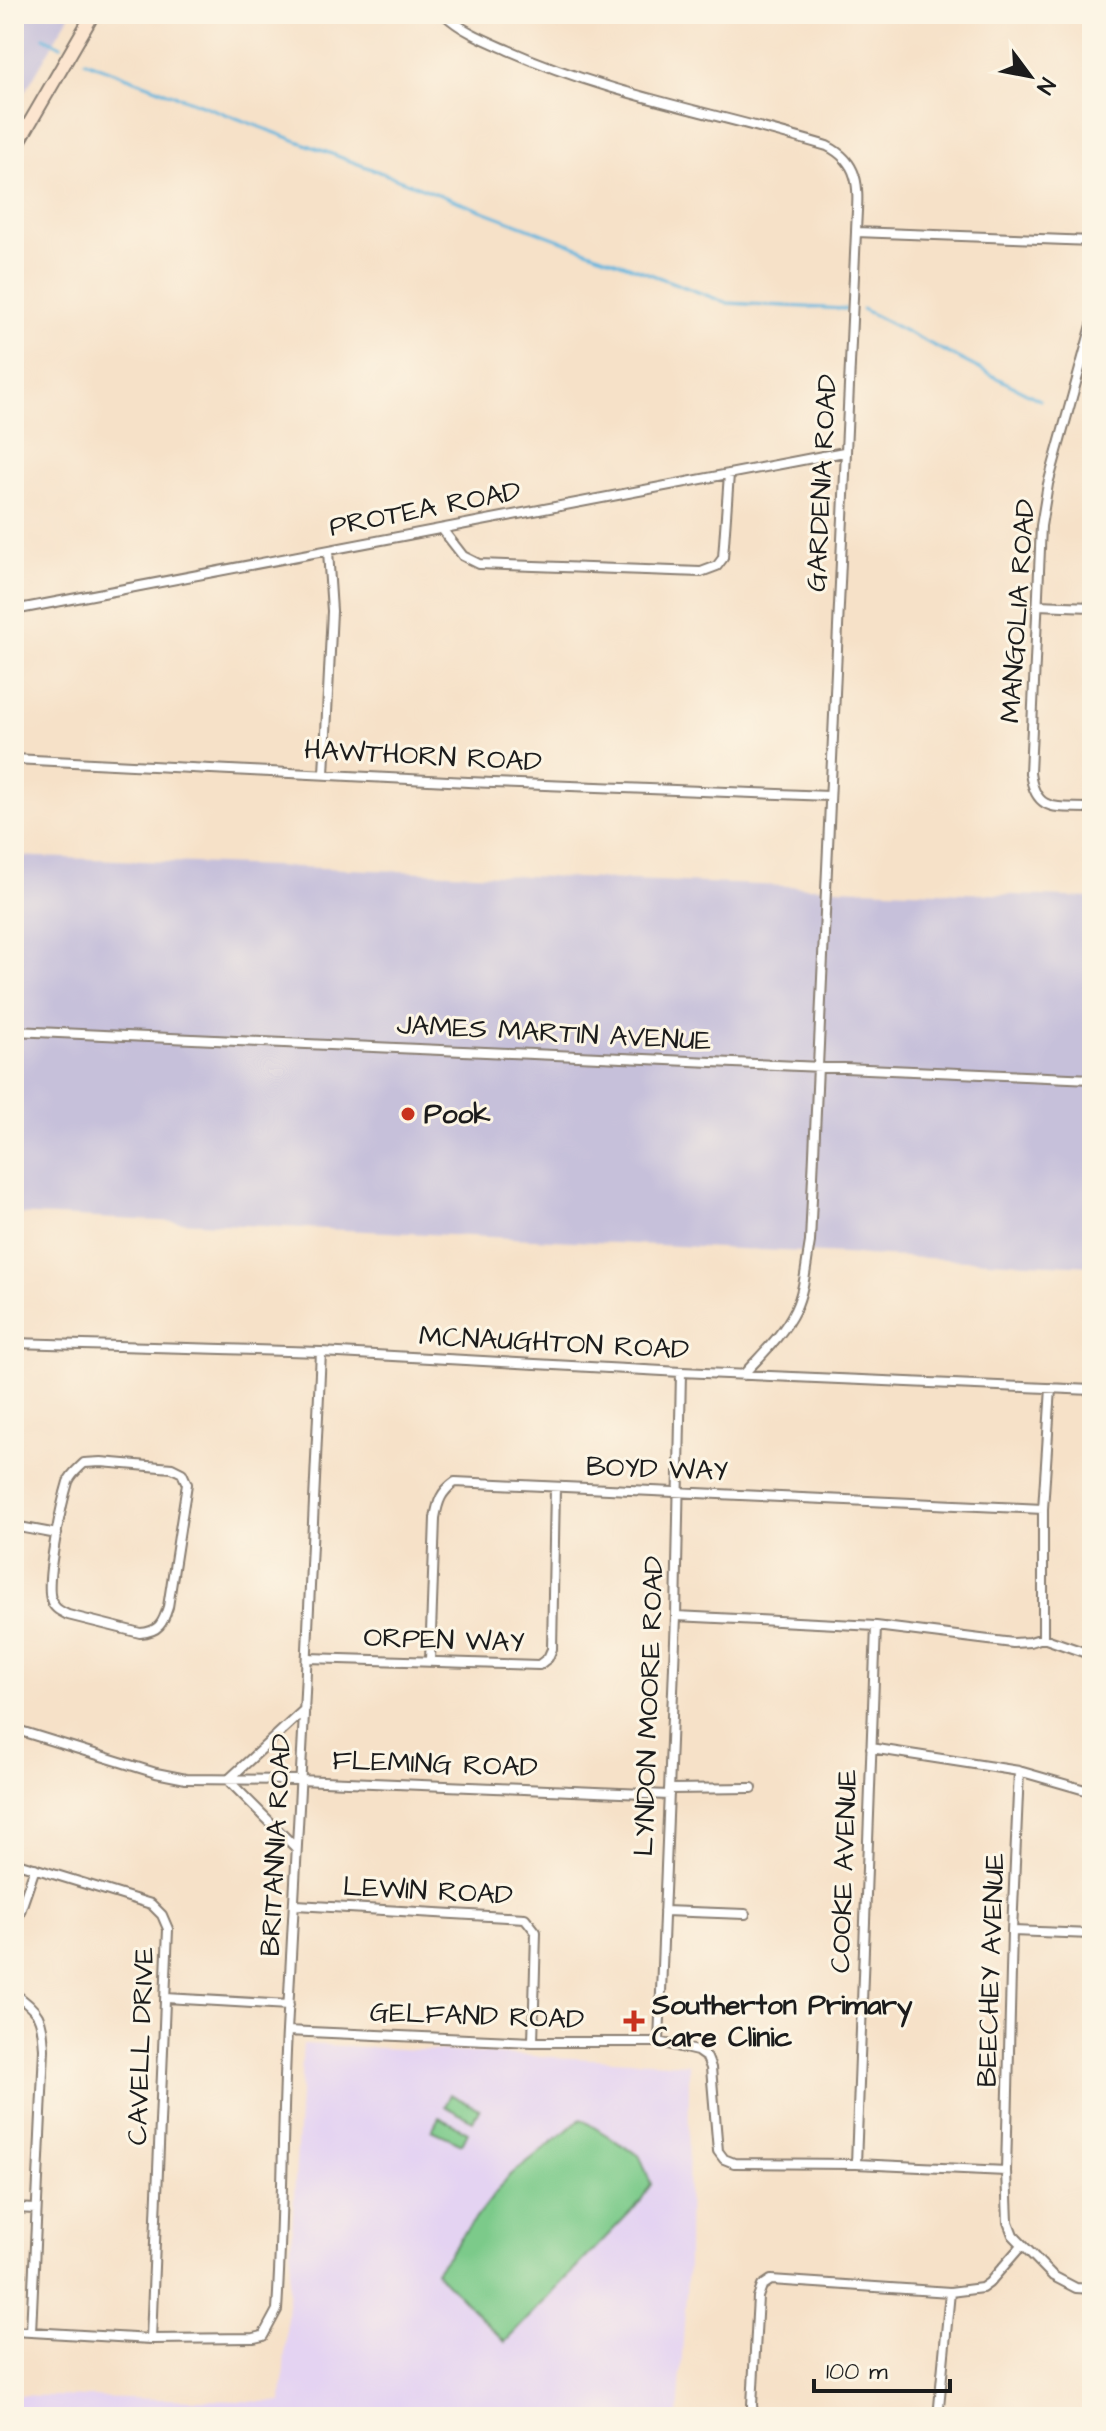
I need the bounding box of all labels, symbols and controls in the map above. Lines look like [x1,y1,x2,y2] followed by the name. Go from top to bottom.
[990,36,1070,116] north arrow
[1029,72,1062,100] text: N
[797,373,847,593] street label: GARDENIA ROAD
[326,471,524,547] street label: PROTEA ROAD
[991,498,1045,724] street label: MANGOLIA ROAD
[303,730,543,782] street label: HAWTHORN ROAD
[396,1005,713,1061] street label: JAMES MARTIN AVENUE
[424,1095,491,1134] place label: Pook
[399,1105,417,1123] marker: Pook
[418,1316,690,1370] street label: MCNAUGHTON ROAD
[585,1447,729,1491] street label: BOYD WAY
[624,1555,674,1857] street label: LYNDON MOORE ROAD
[363,1618,525,1662] street label: ORPEN WAY
[251,1733,301,1957] street label: BRITANNIA ROAD
[332,1741,538,1787] street label: FLEMING ROAD
[821,1768,867,1974] street label: COOKE AVENUE
[967,1852,1015,2088] street label: BEECHEY AVENUE
[342,1867,514,1915] street label: LEWIN ROAD
[118,1946,164,2146] street label: CAVELL DRIVE
[651,1986,913,2057] place label: Southerton Primary Care Clinic
[369,1993,585,2039] street label: GELFAND ROAD
[623,2010,645,2032] marker: Southerton Primary Care Clinic
[814,2343,950,2393] scale bar
[826,2355,888,2389] text: 100 m

